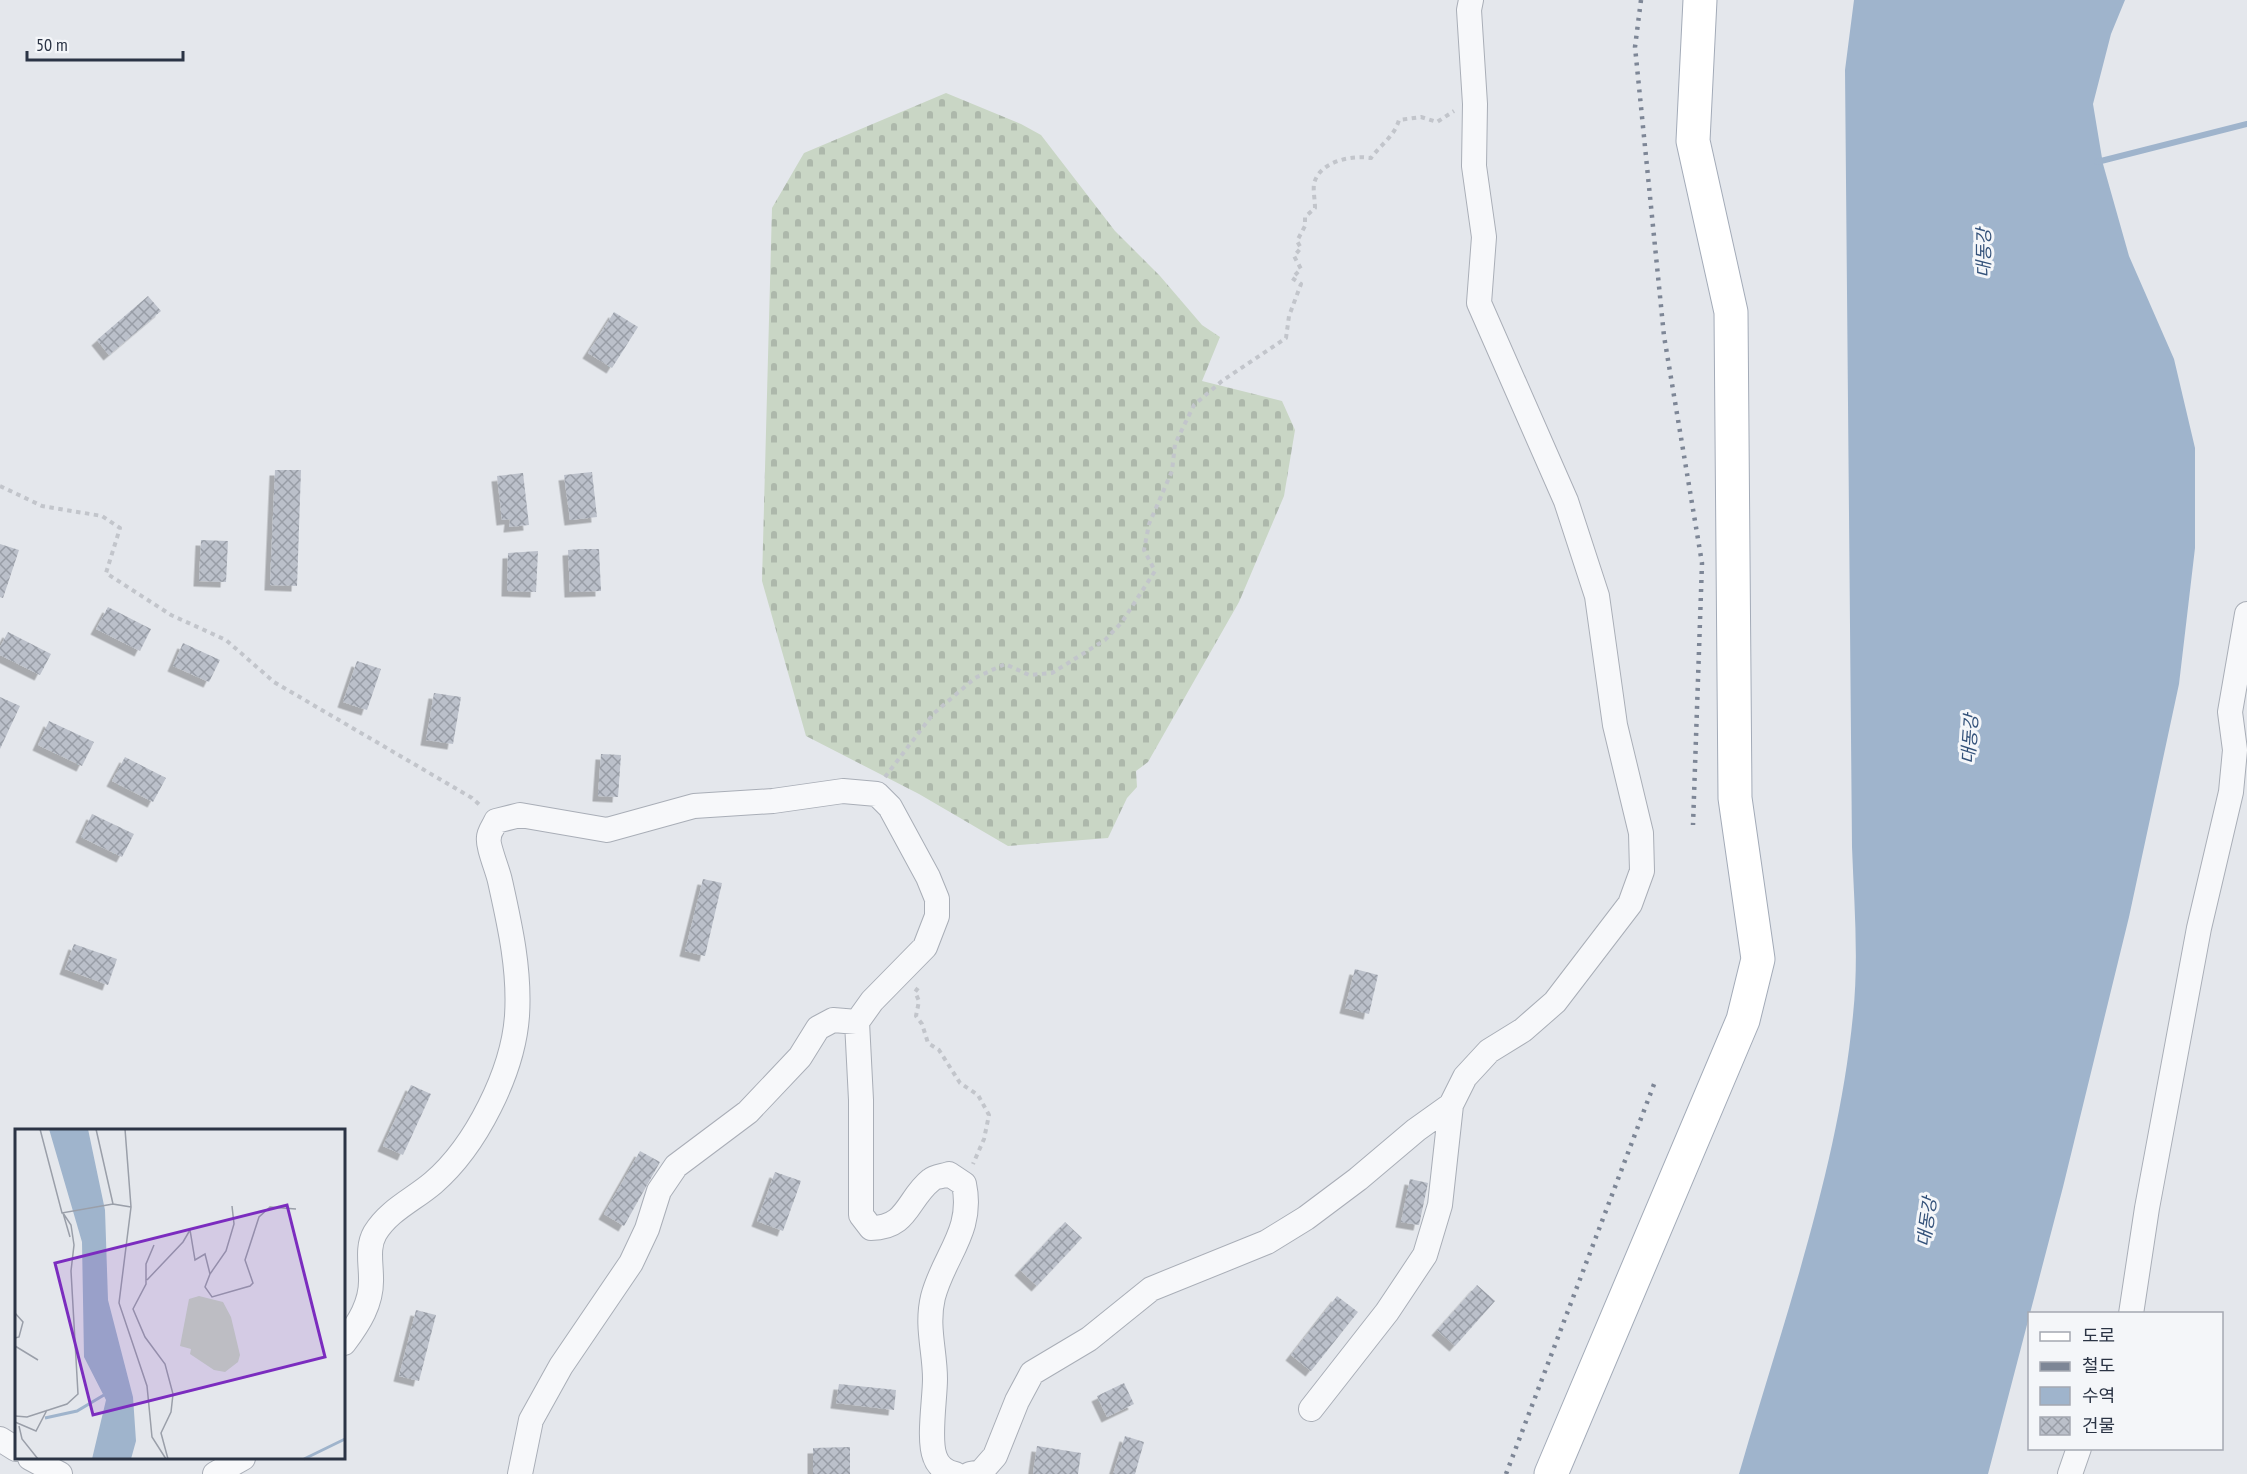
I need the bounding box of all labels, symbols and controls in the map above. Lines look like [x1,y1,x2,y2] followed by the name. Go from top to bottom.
[27,24,183,62] scale bar
[36,33,68,56] text: 50 m
[1972,226,1995,278] water label: 대동강
[1956,711,1983,765] water label: 대동강
[15,1129,345,1459] inset map
[1912,1193,1942,1248] water label: 대동강
[2028,1312,2223,1450] legend
[2082,1324,2115,1347] text: 도로
[2082,1354,2115,1377] text: 철도
[2082,1384,2115,1407] text: 수역
[2082,1414,2115,1437] text: 건물

